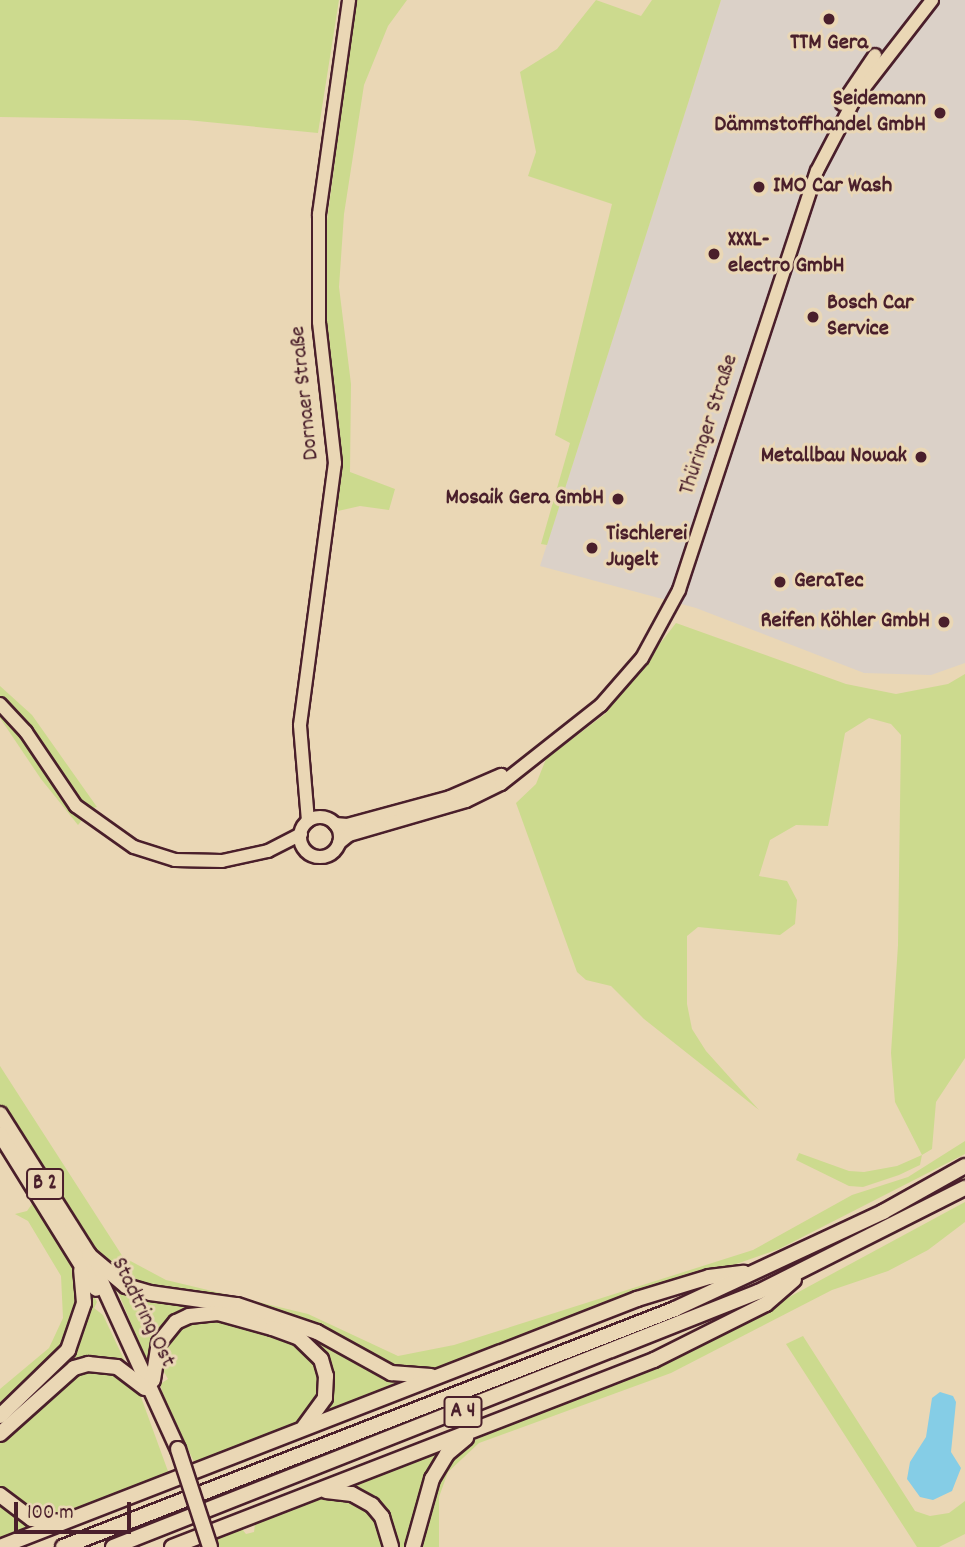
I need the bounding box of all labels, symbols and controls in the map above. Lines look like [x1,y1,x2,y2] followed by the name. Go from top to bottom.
[821,11,837,27] marker: TTM Gera
[790,30,868,58] place label: TTM Gera
[714,86,926,140] place label: Seidemann Dämmstoffhandel GmbH
[932,105,948,121] marker: Seidemann Dämmstoffhandel GmbH
[773,173,892,201] place label: IMO Car Wash
[751,179,767,195] marker: IMO Car Wash
[728,227,845,281] place label: XXXL- electro GmbH
[706,246,722,262] marker: XXXL- electro GmbH
[827,290,914,344] place label: Bosch Car Service
[805,309,821,325] marker: Bosch Car Service
[285,324,327,462] street label: Dornaer Straße
[674,351,746,499] street label: Thüringer Straße
[761,443,907,471] place label: Metallbau Nowak
[913,449,929,465] marker: Metallbau Nowak
[445,485,604,513] place label: Mosaik Gera GmbH
[610,491,626,507] marker: Mosaik Gera GmbH
[606,521,687,575] place label: Tischlerei Jugelt
[584,540,600,556] marker: Tischlerei Jugelt
[794,568,864,596] place label: GeraTec
[772,574,788,590] marker: GeraTec
[760,608,930,636] place label: Reifen Köhler GmbH
[936,614,952,630] marker: Reifen Köhler GmbH
[26,1166,64,1202] road number: B 2
[104,1254,180,1372] street label: Stadtring Ost
[442,1394,484,1430] road number: A 4
[18,1488,135,1532] scale bar
[27,1499,74,1529] text: 100 m

